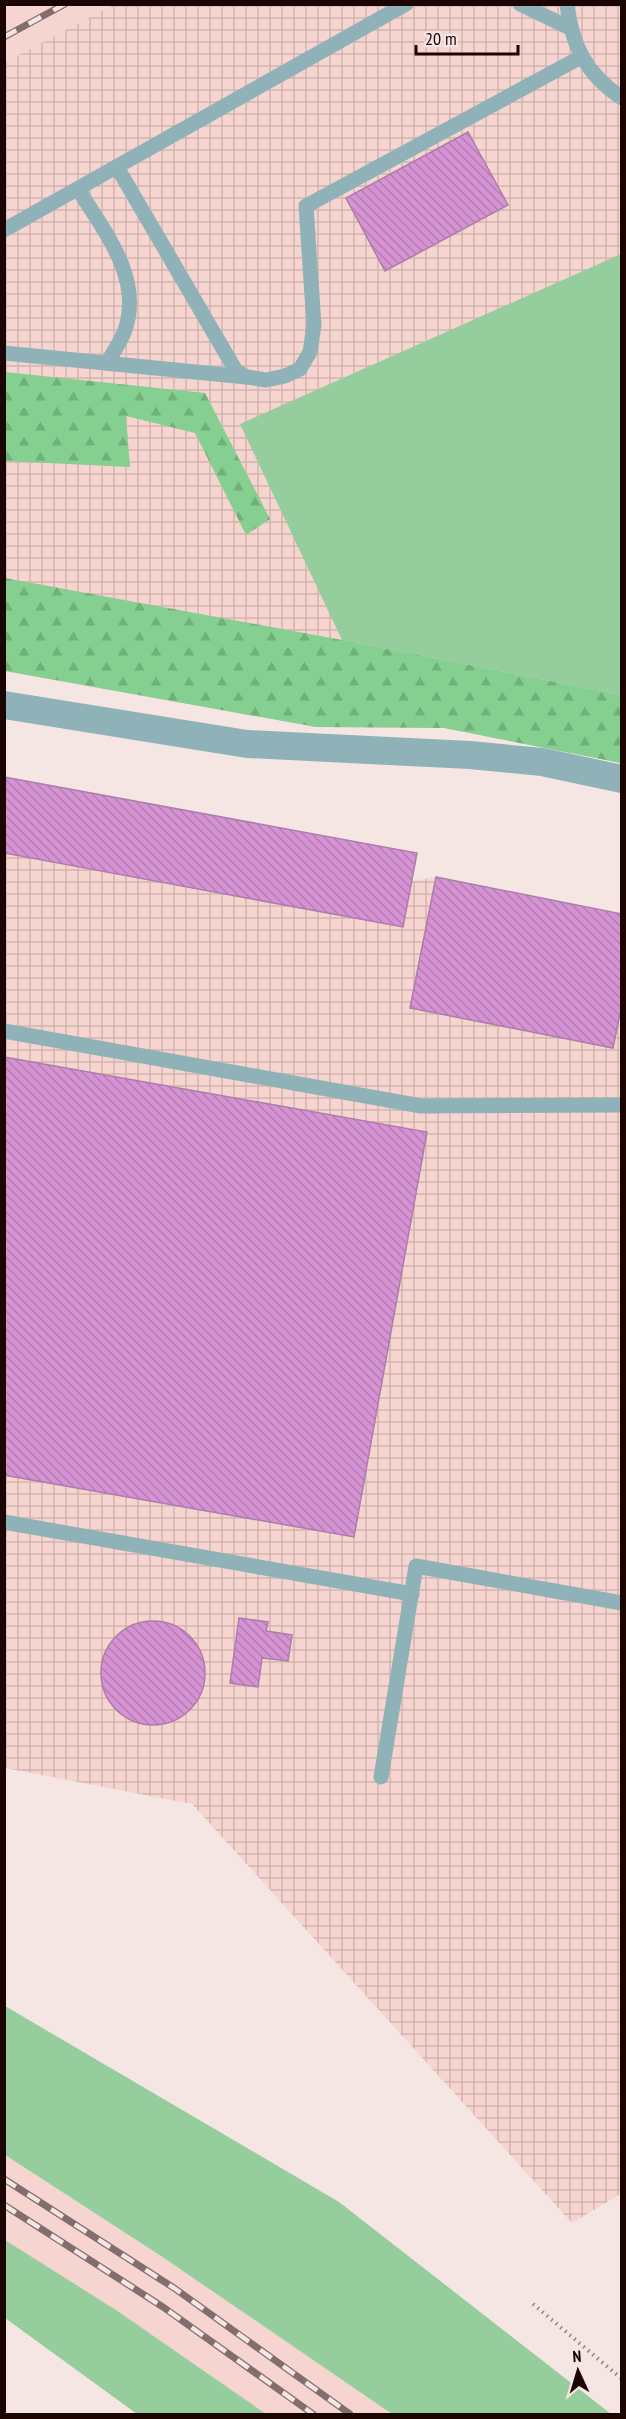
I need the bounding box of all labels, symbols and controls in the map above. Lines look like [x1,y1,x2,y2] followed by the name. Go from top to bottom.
[416,18,518,56] scale bar
[425,27,457,50] text: 20 m
[548,2341,608,2401] north arrow
[572,2346,582,2366] text: N

